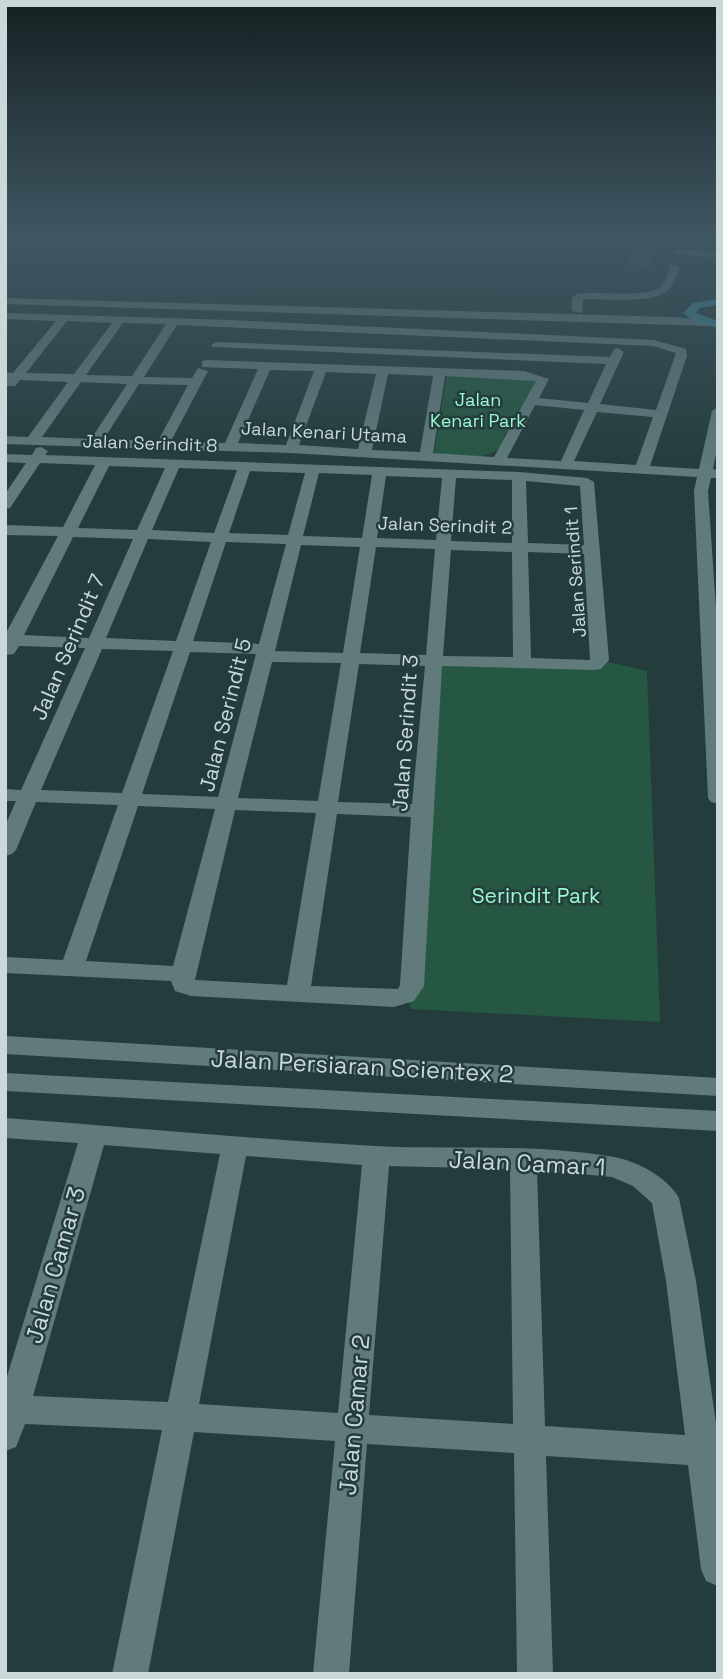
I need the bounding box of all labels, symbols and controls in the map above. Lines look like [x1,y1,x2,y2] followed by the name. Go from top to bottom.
[430,388,526,432] park label: Jalan Kenari Park
[241,416,407,448] street label: Jalan Kenari Utama
[82,429,218,457] street label: Jalan Serindit 8
[559,506,591,638] street label: Jalan Serindit 1
[377,511,513,539] street label: Jalan Serindit 2
[25,570,111,724] street label: Jalan Serindit 7
[193,636,257,794] street label: Jalan Serindit 5
[386,654,424,812] street label: Jalan Serindit 3
[472,882,600,909] park label: Serindit Park
[210,1043,514,1089] street label: Jalan Persiaran Scientex 2
[448,1143,606,1183] street label: Jalan Camar 1
[18,1183,92,1347] street label: Jalan Camar 3
[332,1333,376,1497] street label: Jalan Camar 2

